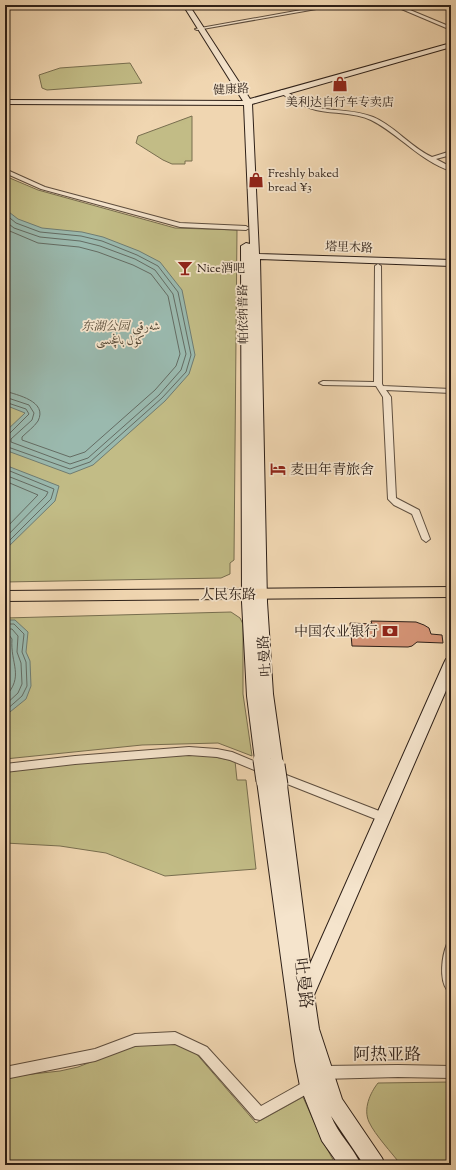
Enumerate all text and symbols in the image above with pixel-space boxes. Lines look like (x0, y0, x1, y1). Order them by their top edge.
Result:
shop icon: 美利达自行车专卖店 (331, 75, 349, 93)
street label: 健康路 (213, 80, 250, 100)
place label: 美利达自行车专卖店 (286, 94, 394, 112)
place label: Freshly baked bread ¥3 (268, 165, 339, 197)
shop icon: Freshly baked bread ¥3 (247, 171, 265, 189)
street label: 塔里木路 (325, 238, 373, 258)
bar icon: Nice酒吧 (176, 259, 194, 277)
place label: Nice酒吧 (197, 260, 245, 278)
street label: 帕依纳普路 (234, 284, 254, 344)
park label: 东湖公园 شەرقىي كۆل باغچىسى (82, 318, 161, 350)
hotel icon: 麦田年青旅舍 (269, 460, 287, 478)
place label: 麦田年青旅舍 (290, 461, 374, 481)
street label: 人民东路 (200, 586, 256, 606)
bank icon: 中国农业银行 (381, 622, 399, 640)
place label: 中国农业银行 (294, 623, 378, 643)
street label: 吐曼路 (255, 634, 277, 678)
street label: 吐曼路 (287, 956, 317, 1010)
street label: 阿热亚路 (353, 1044, 421, 1068)

